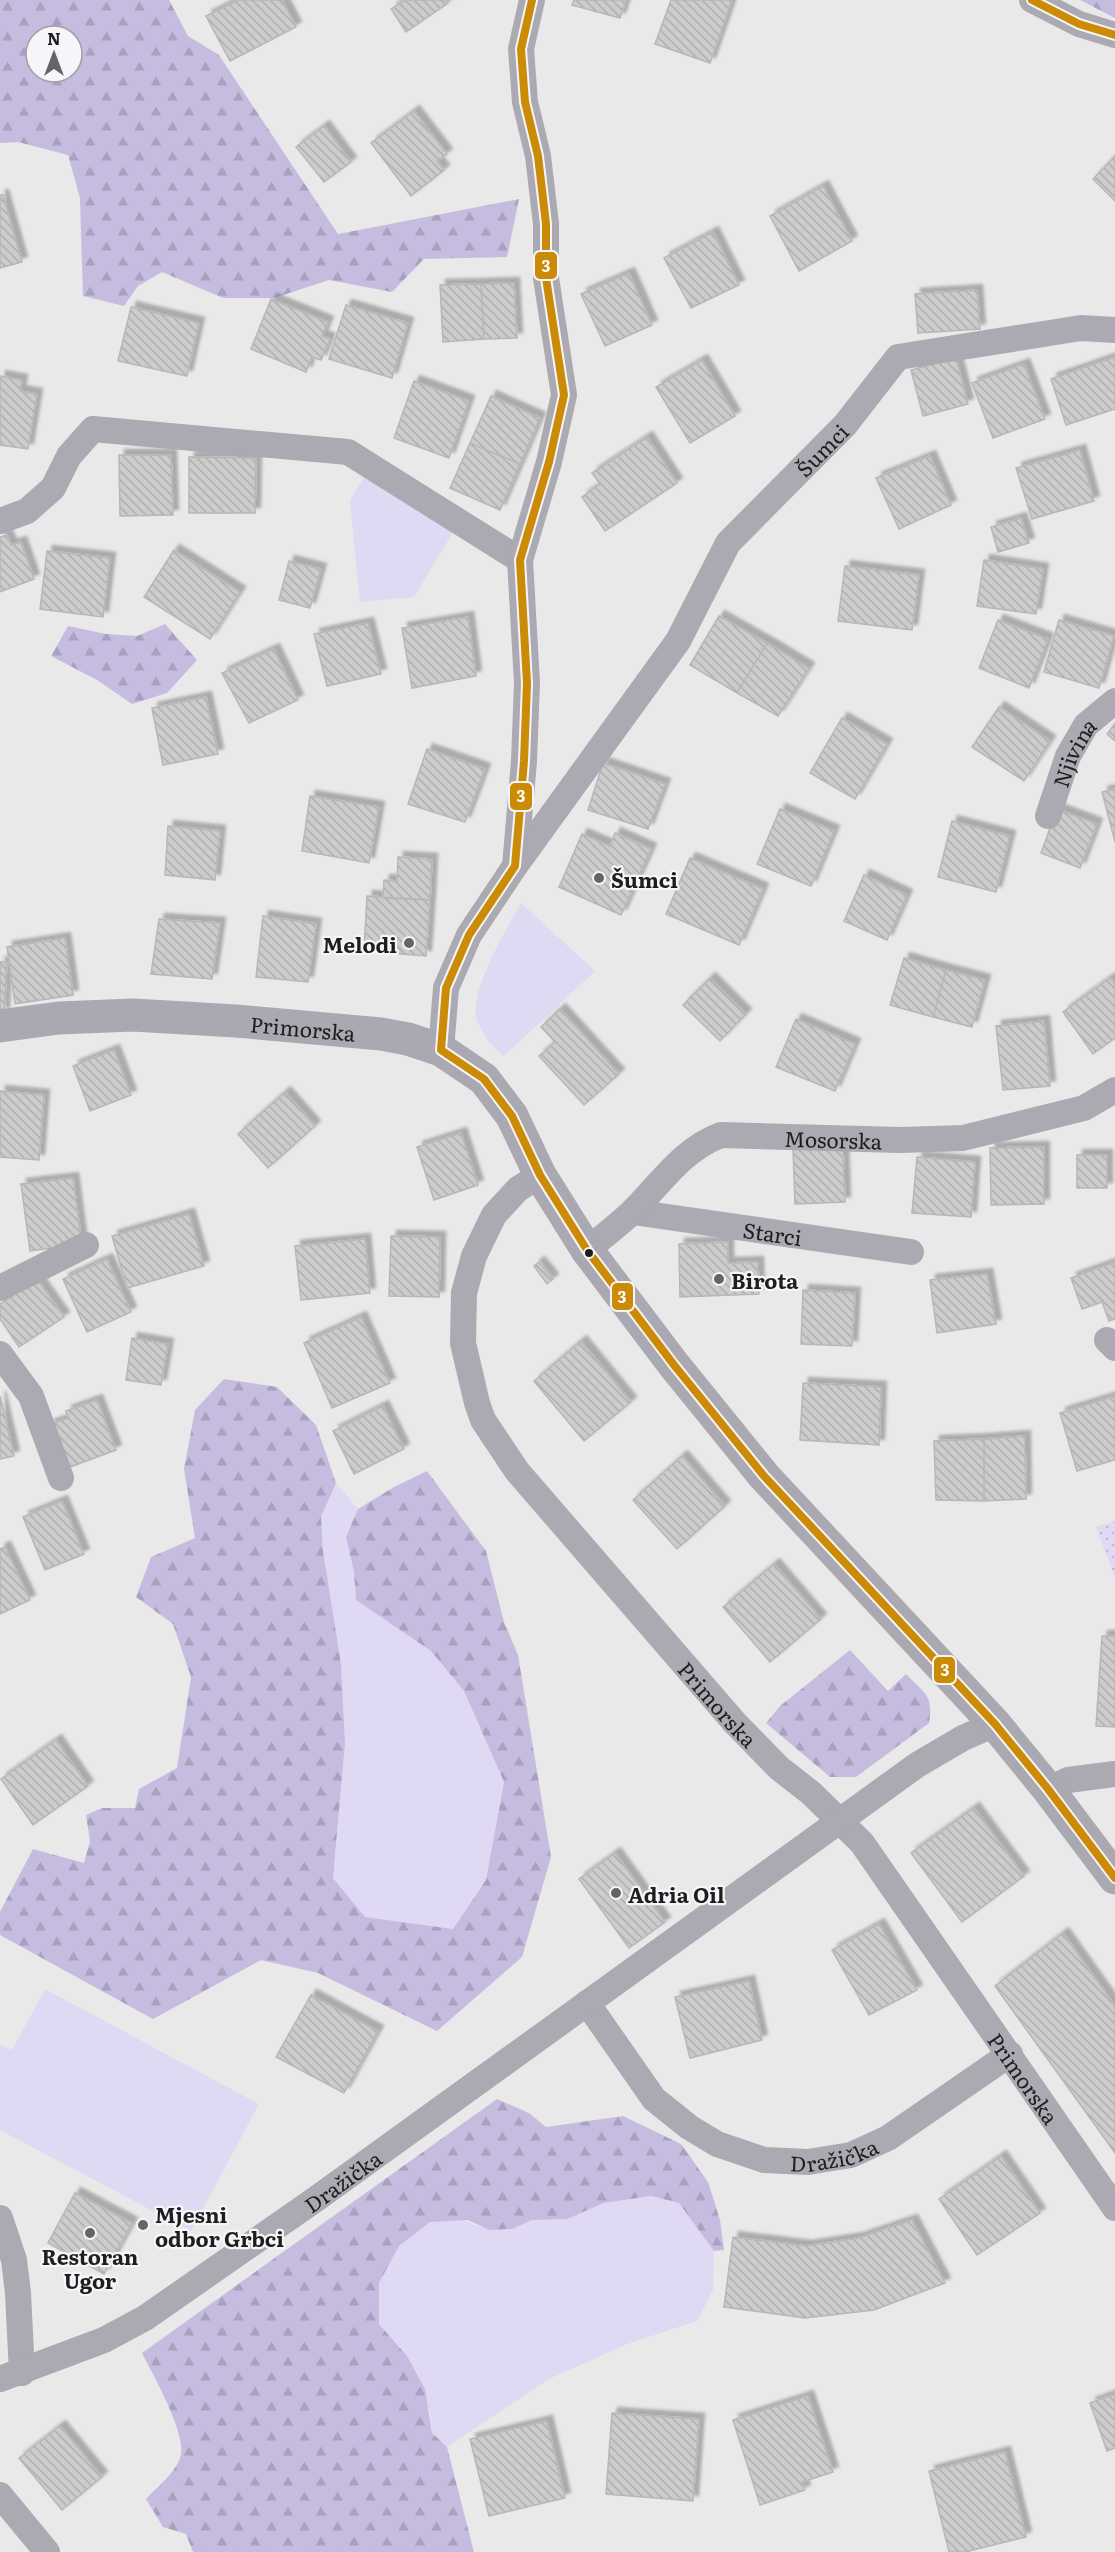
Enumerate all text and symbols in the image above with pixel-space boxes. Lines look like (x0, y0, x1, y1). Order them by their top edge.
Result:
north arrow (24, 24, 84, 84)
text: N (47, 26, 61, 50)
line badge: 3 (534, 251, 558, 280)
text: 3 (542, 253, 551, 277)
street label: Šumci (788, 416, 854, 483)
street label: Njivina (1043, 708, 1102, 791)
line badge: 3 (509, 782, 533, 811)
text: 3 (517, 783, 526, 807)
place label: Šumci (611, 863, 678, 894)
marker: Šumci (592, 871, 606, 885)
place label: Melodi (323, 928, 397, 959)
marker: Melodi (402, 936, 416, 950)
street label: Primorska (249, 1007, 358, 1047)
street label: Mosorska (784, 1121, 883, 1155)
street label: Starci (741, 1213, 804, 1252)
unlabelled marker (583, 1247, 595, 1259)
place label: Birota (731, 1264, 799, 1295)
marker: Birota (712, 1272, 726, 1286)
line badge: 3 (611, 1282, 634, 1311)
text: 3 (618, 1284, 627, 1308)
street label: Primorska (672, 1654, 766, 1754)
line badge: 3 (933, 1656, 956, 1684)
text: 3 (941, 1657, 950, 1681)
place label: Adria Oil (628, 1878, 725, 1909)
marker: Adria Oil (609, 1886, 623, 1900)
street label: Primorska (982, 2025, 1068, 2130)
street label: Dražička (789, 2129, 883, 2178)
street label: Dražička (297, 2141, 388, 2219)
place label: Mjesni odbor Grbci (155, 2198, 284, 2253)
marker: Mjesni odbor Grbci (136, 2218, 150, 2232)
marker: Restoran Ugor (83, 2226, 97, 2240)
place label: Restoran Ugor (42, 2240, 139, 2295)

